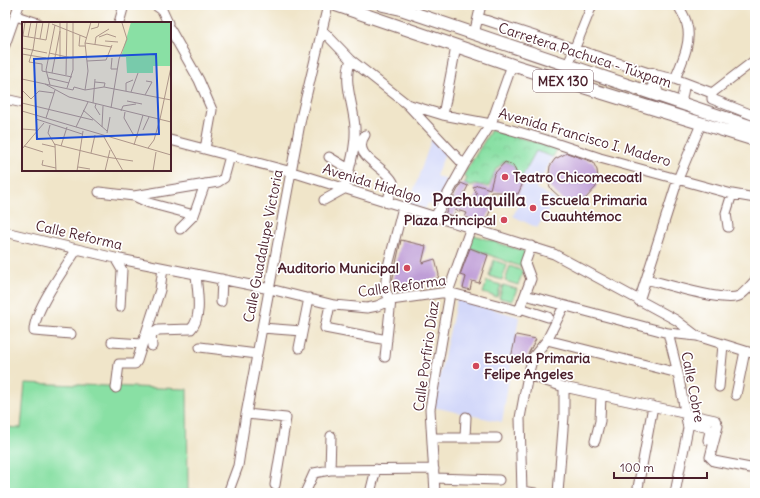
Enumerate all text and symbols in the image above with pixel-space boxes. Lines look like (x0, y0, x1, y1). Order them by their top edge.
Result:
street label: Carretera Pachuca - Túxpam (496, 18, 674, 92)
inset map (22, 22, 171, 171)
road number: MEX 130 (533, 70, 593, 92)
street label: Avenida Francisco I. Madero (497, 104, 673, 170)
street label: Avenida Hidalgo (320, 159, 424, 207)
street label: Calle Guadalupe Victoria (239, 168, 287, 324)
place label: Teatro Chicomecoatl (513, 168, 642, 186)
marker: Teatro Chicomecoatl (500, 172, 510, 182)
district label: Pachuquilla (432, 188, 526, 211)
place label: Escuela Primaria Cuauhtémoc (541, 191, 647, 225)
marker: Escuela Primaria Cuauhtémoc (528, 203, 538, 213)
place label: Plaza Principal (404, 211, 496, 229)
marker: Plaza Principal (499, 215, 509, 225)
street label: Calle Reforma (34, 216, 124, 254)
place label: Auditorio Municipal (278, 259, 399, 277)
marker: Auditorio Municipal (402, 263, 412, 273)
street label: Calle Reforma (357, 271, 447, 301)
street label: Calle Porfirio Díaz (409, 299, 443, 412)
place label: Escuela Primaria Felipe Angeles (484, 349, 590, 383)
street label: Calle Cobre (677, 350, 709, 424)
marker: Escuela Primaria Felipe Angeles (471, 361, 481, 371)
scale bar (614, 454, 707, 480)
text: 100 m (620, 460, 654, 475)

